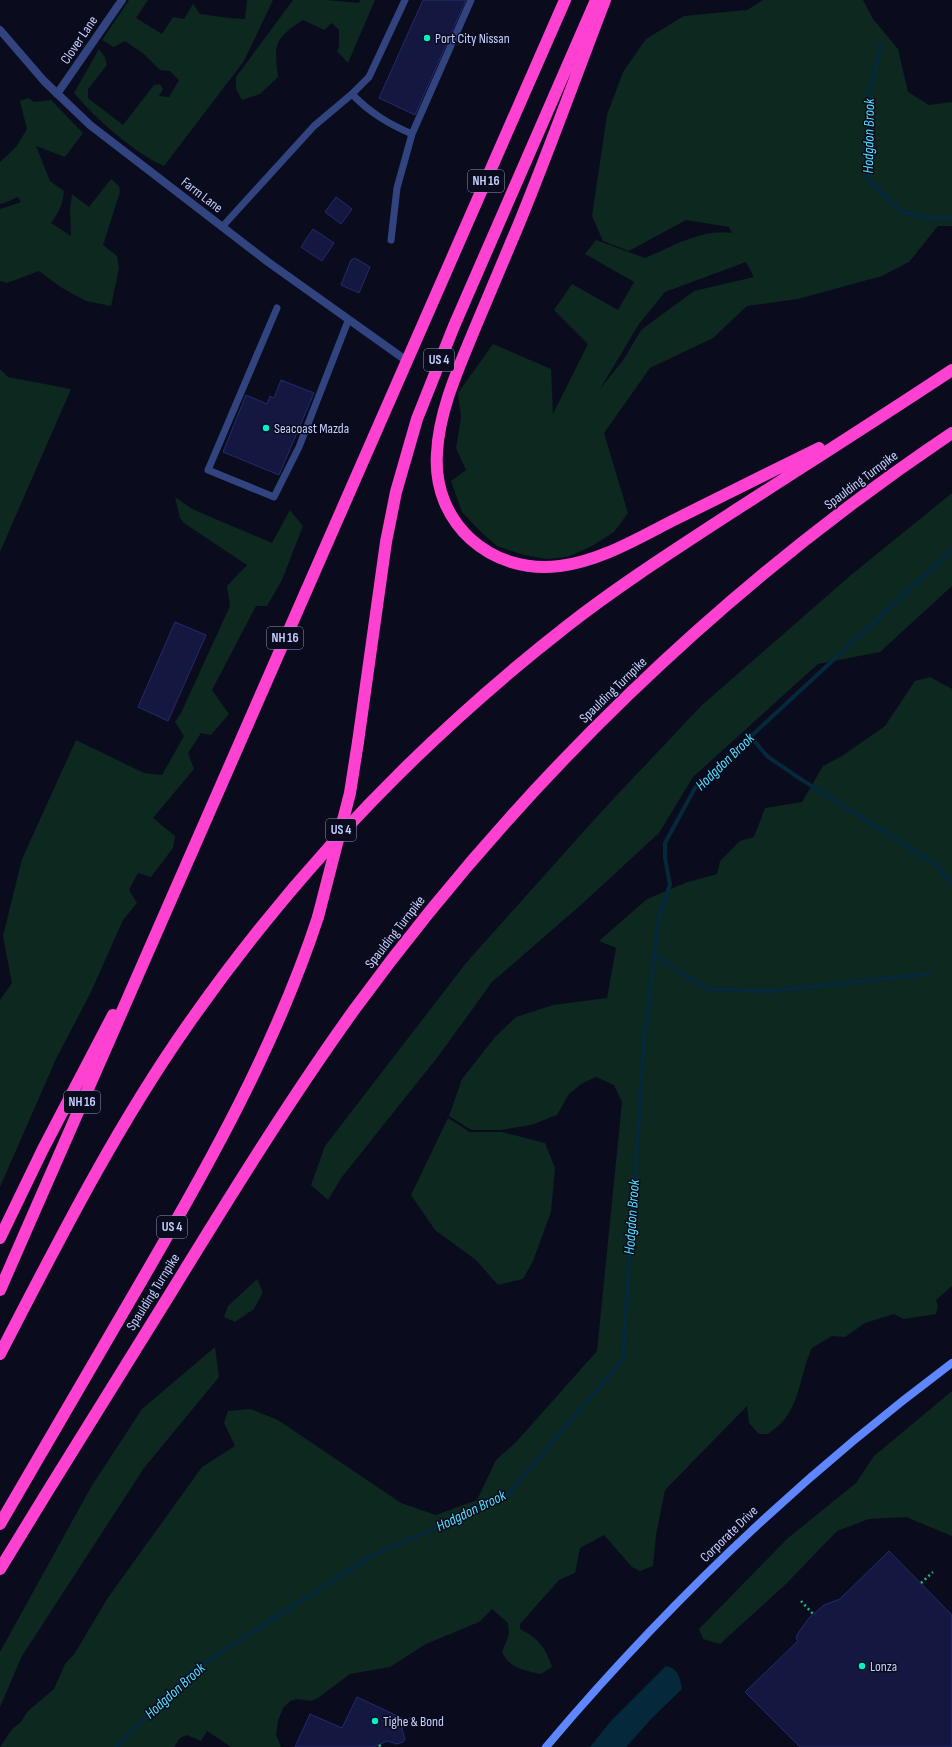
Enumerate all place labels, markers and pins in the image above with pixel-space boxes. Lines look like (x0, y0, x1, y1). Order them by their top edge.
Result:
place label: Port City Nissan (435, 30, 510, 47)
marker: Port City Nissan (422, 33, 432, 43)
place label: Seacoast Mazda (274, 420, 349, 437)
marker: Seacoast Mazda (261, 423, 271, 433)
place label: Lonza (870, 1658, 897, 1675)
marker: Lonza (857, 1661, 867, 1671)
place label: Tighe & Bond (383, 1713, 444, 1730)
marker: Tighe & Bond (370, 1716, 380, 1726)

